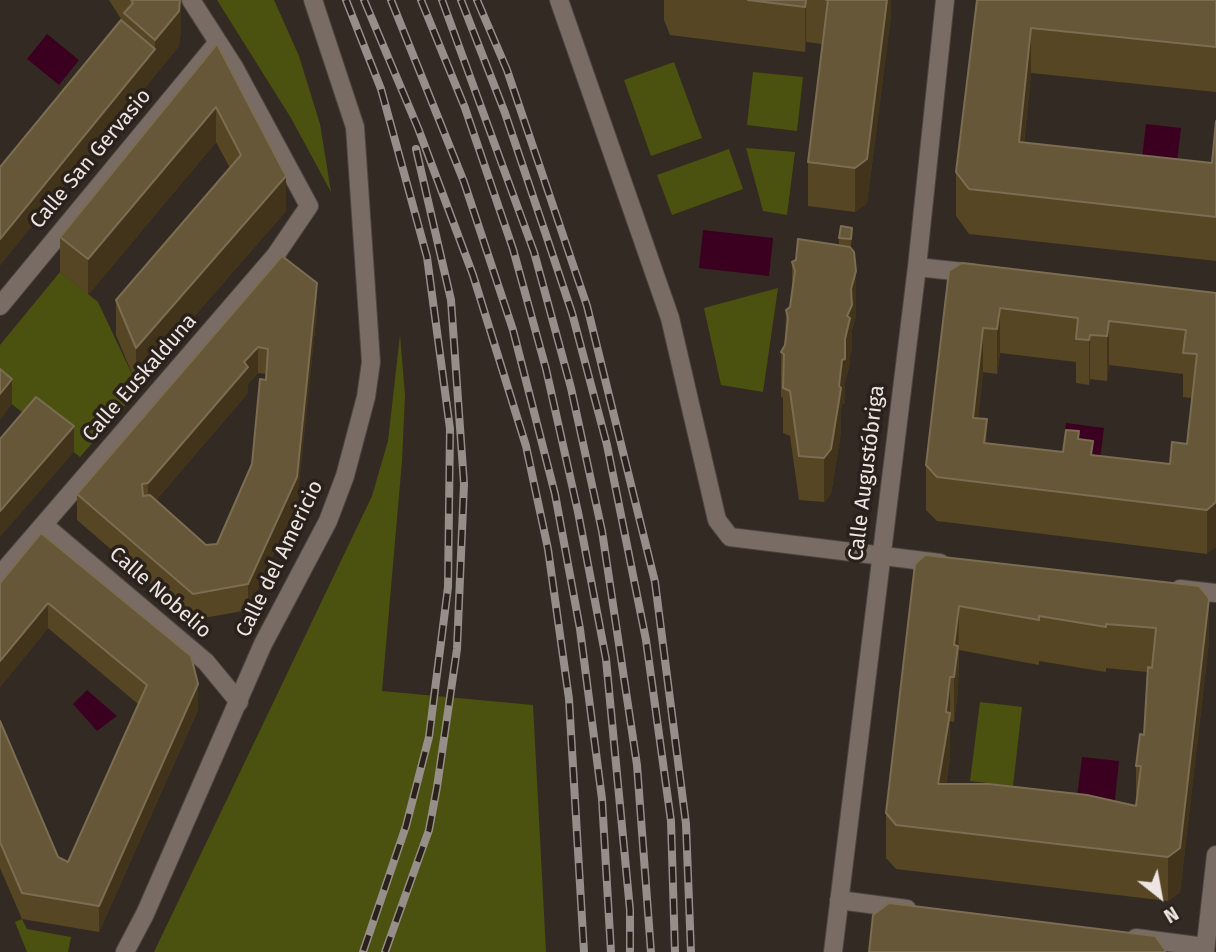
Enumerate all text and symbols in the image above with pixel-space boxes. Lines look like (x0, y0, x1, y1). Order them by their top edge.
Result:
street label: Calle San Gervasio (25, 84, 157, 234)
street label: Calle Euskalduna (78, 309, 202, 447)
street label: Calle Augustóbriga (844, 384, 890, 562)
street label: Calle del Americio (231, 476, 329, 642)
street label: Calle Nobelio (104, 542, 216, 644)
north arrow (1125, 861, 1195, 931)
text: N (1160, 901, 1182, 928)

